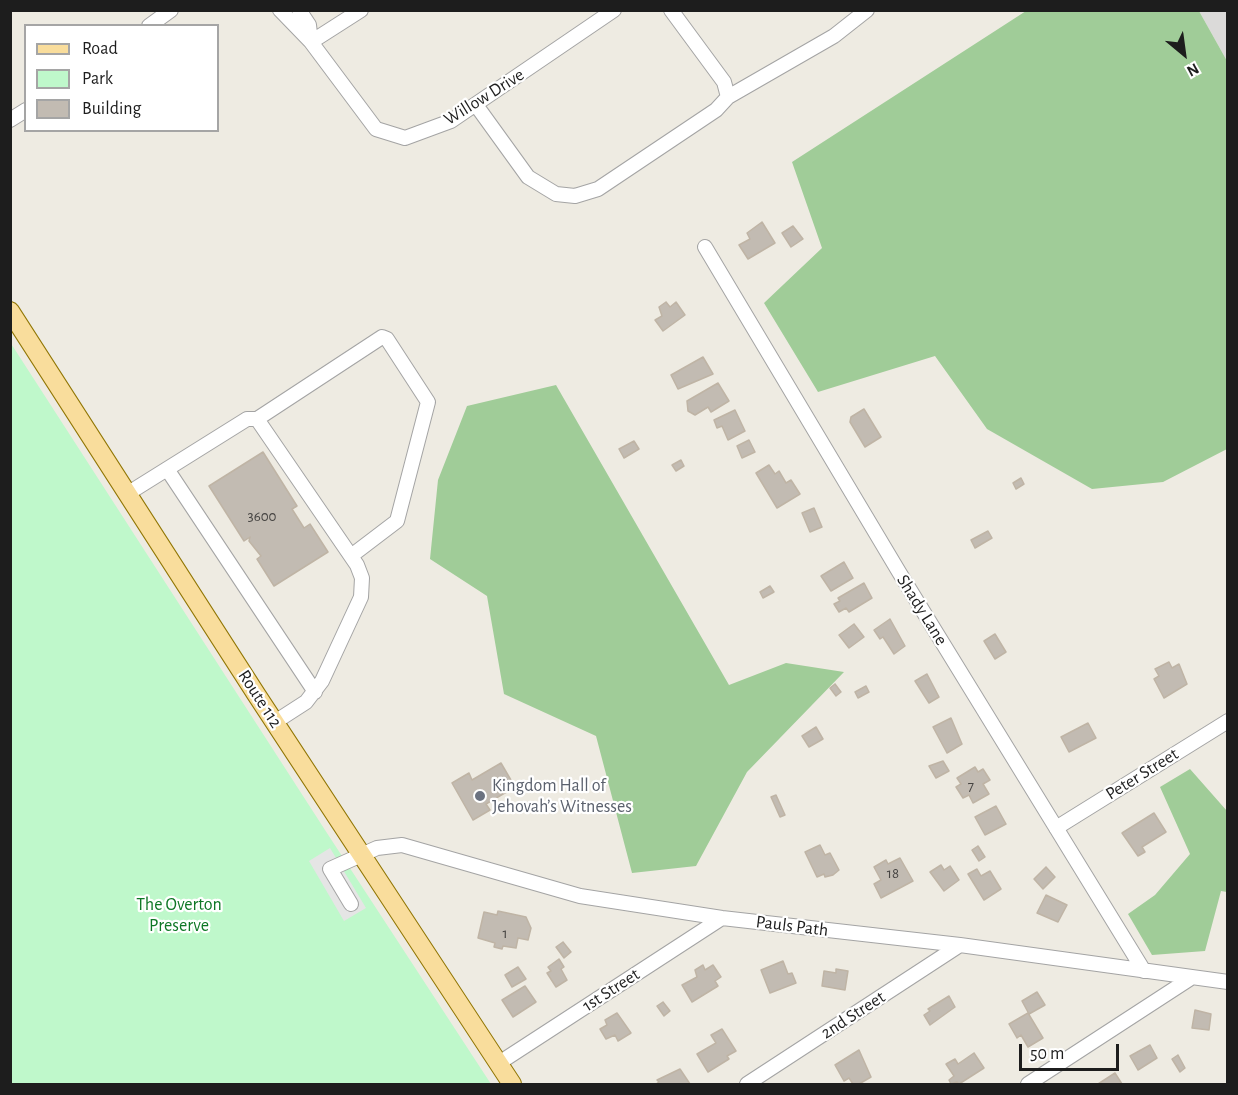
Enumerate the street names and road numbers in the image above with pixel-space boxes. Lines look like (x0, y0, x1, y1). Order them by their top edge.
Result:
street label: Willow Drive (440, 64, 528, 130)
street label: Shady Lane (892, 571, 952, 649)
street label: Route 112 (233, 666, 287, 732)
street label: Peter Street (1102, 743, 1182, 805)
street label: Pauls Path (755, 911, 829, 941)
street label: 1st Street (578, 964, 644, 1016)
street label: 2nd Street (817, 986, 889, 1044)

